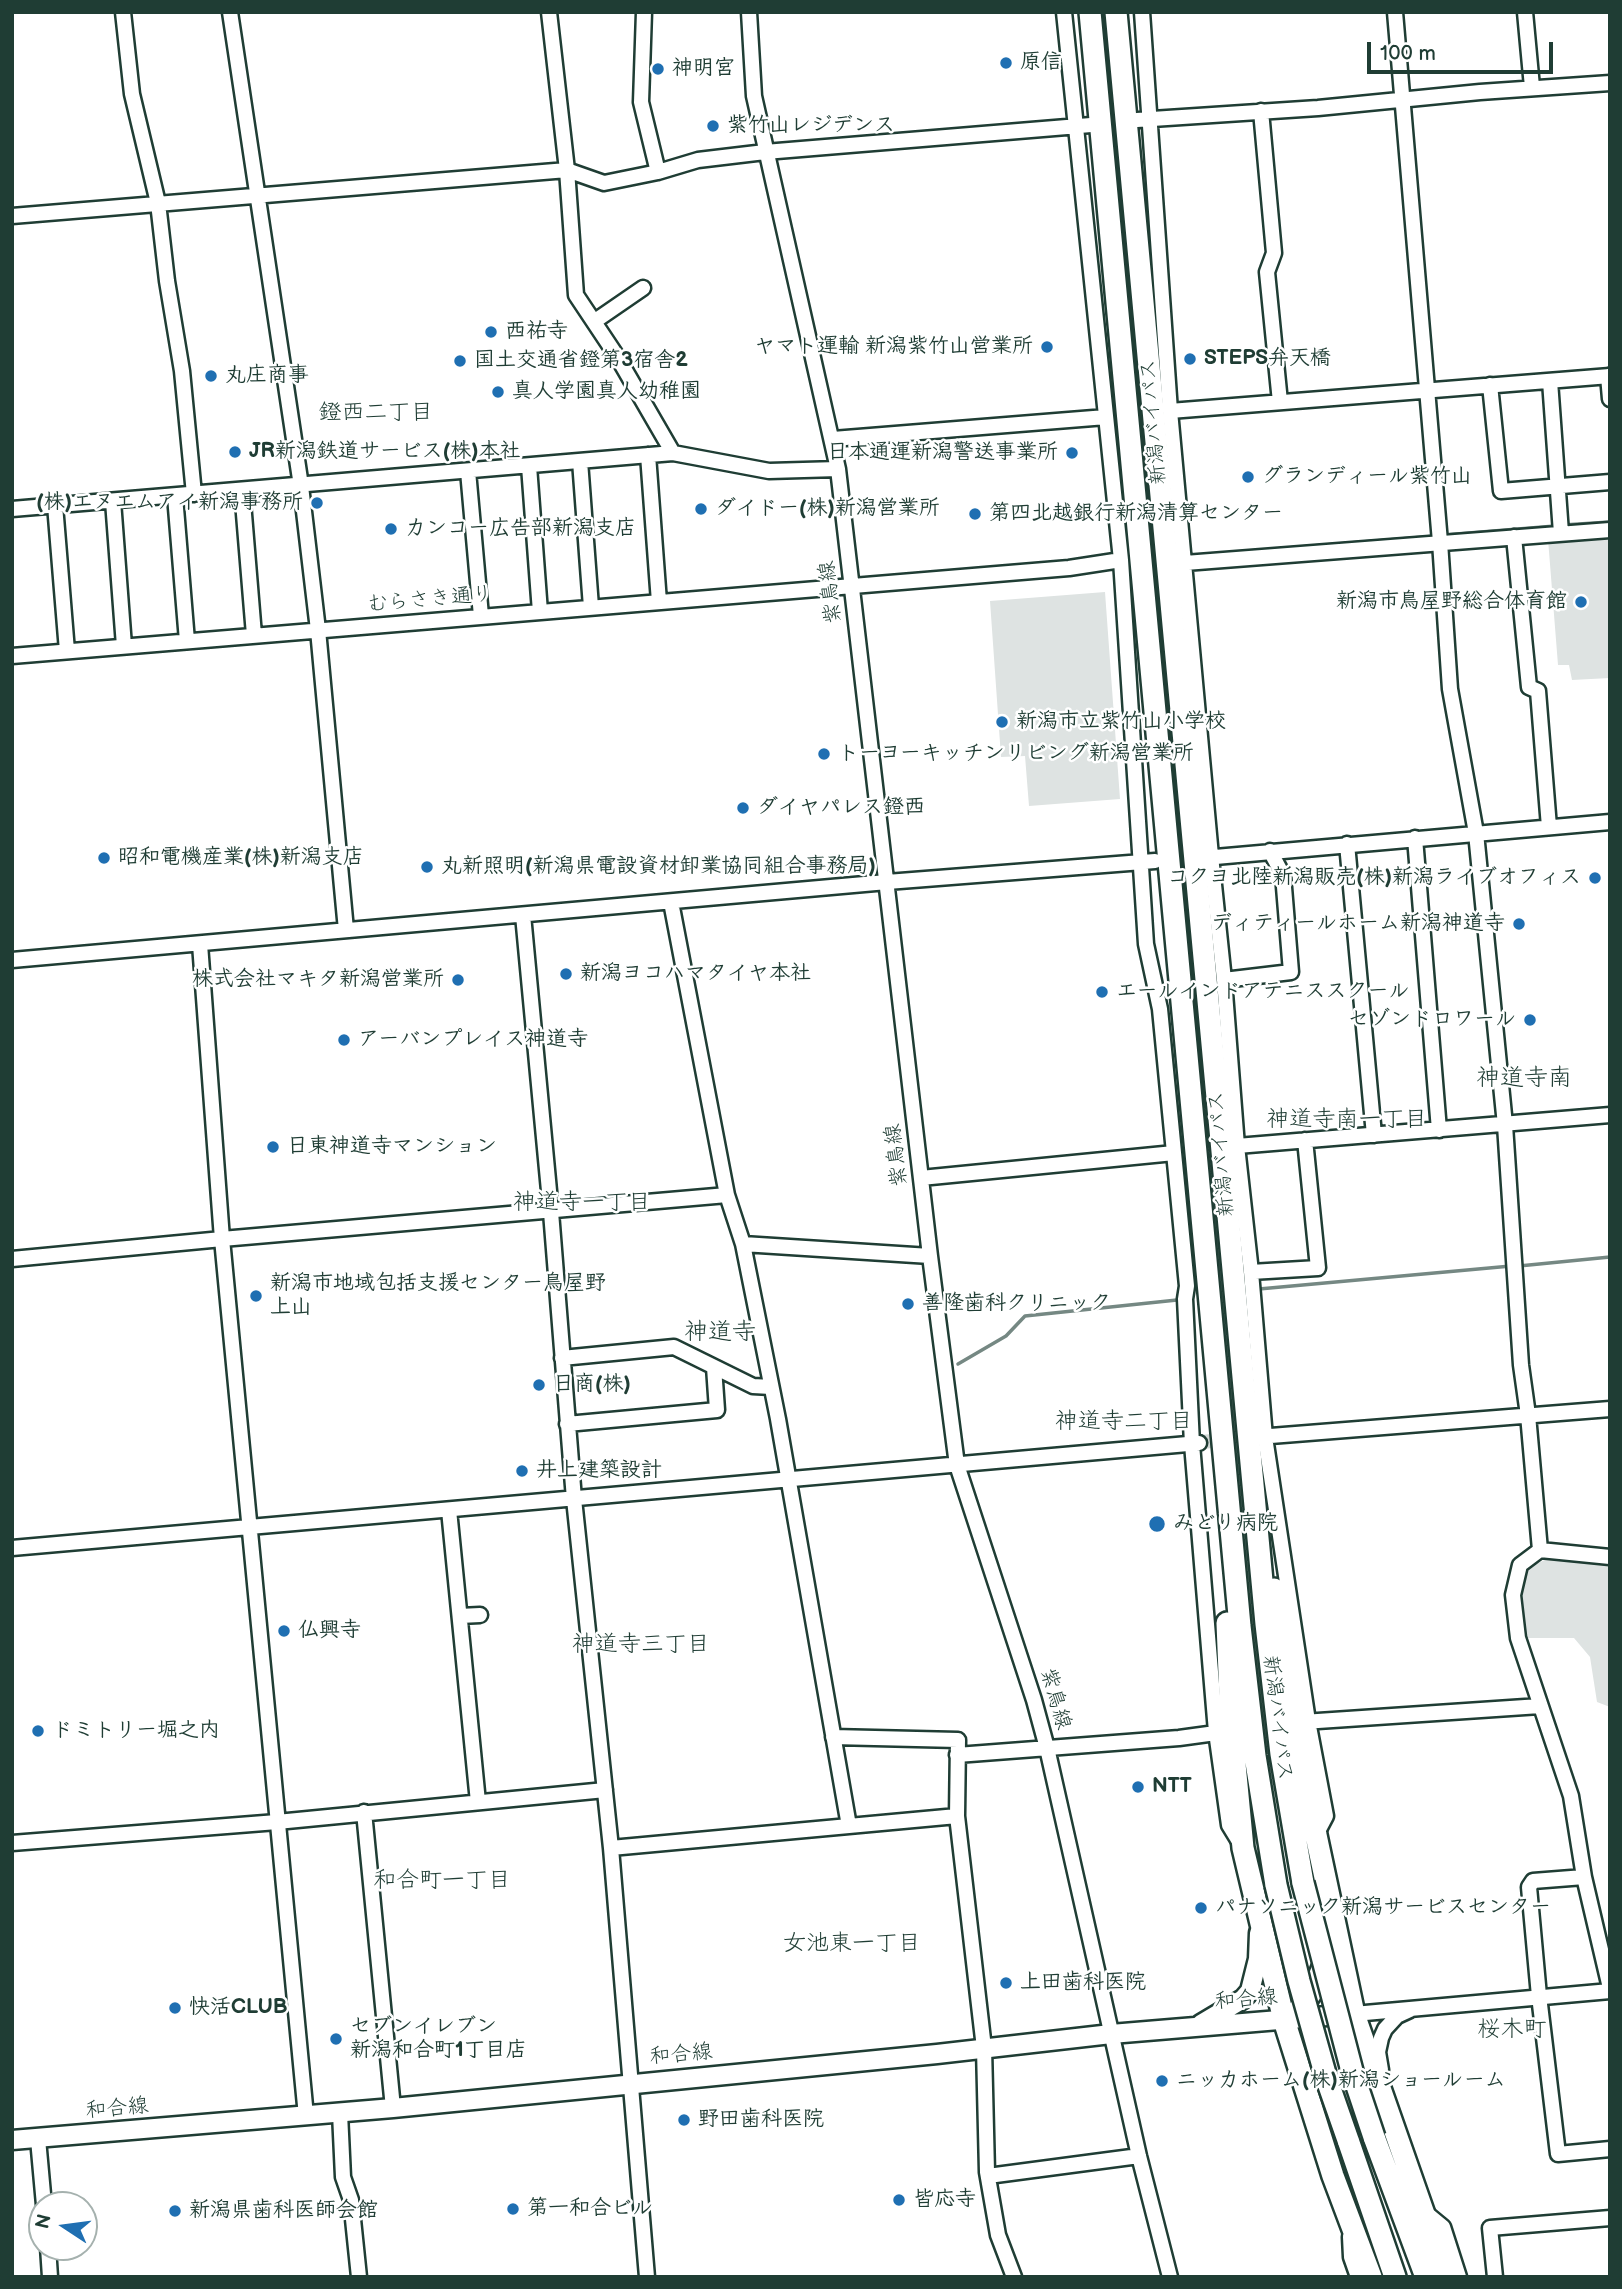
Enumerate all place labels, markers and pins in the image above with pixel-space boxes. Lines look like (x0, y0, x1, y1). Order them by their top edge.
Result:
place label: 原信 (1020, 50, 1062, 76)
marker: 原信 (998, 55, 1014, 71)
place label: 神明宮 (672, 56, 735, 82)
marker: 神明宮 (650, 61, 666, 77)
place label: 紫竹山レジデンス (727, 113, 895, 139)
marker: 紫竹山レジデンス (705, 118, 721, 134)
place label: 西祐寺 (505, 319, 568, 345)
marker: 西祐寺 (483, 324, 499, 340)
place label: ヤマト運輸 新潟紫竹山営業所 (754, 334, 1033, 360)
marker: ヤマト運輸 新潟紫竹山営業所 (1039, 339, 1055, 355)
place label: STEPS弁天橋 (1204, 346, 1331, 372)
place label: 国土交通省鐙第3宿舎2 (474, 348, 688, 374)
marker: STEPS弁天橋 (1182, 351, 1198, 367)
marker: 国土交通省鐙第3宿舎2 (452, 353, 468, 369)
place label: 丸庄商事 (225, 363, 309, 389)
marker: 丸庄商事 (203, 368, 219, 384)
place label: 真人学園真人幼稚園 (512, 379, 701, 405)
marker: 真人学園真人幼稚園 (490, 384, 506, 400)
place label: JR新潟鉄道サービス(株)本社 (249, 439, 521, 465)
place label: 日本通運新潟警送事業所 (827, 440, 1058, 466)
marker: JR新潟鉄道サービス(株)本社 (227, 444, 243, 460)
marker: 日本通運新潟警送事業所 (1064, 445, 1080, 461)
place label: グランディール紫竹山 (1262, 464, 1472, 490)
marker: グランディール紫竹山 (1240, 469, 1256, 485)
place label: (株)エヌエムアイ新潟事務所 (36, 490, 303, 516)
marker: (株)エヌエムアイ新潟事務所 (309, 495, 325, 511)
place label: ダイドー(株)新潟営業所 (715, 496, 940, 522)
marker: ダイドー(株)新潟営業所 (693, 501, 709, 517)
place label: 第四北越銀行新潟清算センター (989, 501, 1283, 527)
marker: 第四北越銀行新潟清算センター (967, 506, 983, 522)
place label: カンコー広告部新潟支店 (405, 516, 636, 542)
marker: カンコー広告部新潟支店 (383, 521, 399, 537)
place label: 新潟市鳥屋野総合体育館 (1336, 589, 1567, 615)
marker: 新潟市鳥屋野総合体育館 (1573, 594, 1589, 610)
place label: 新潟市立紫竹山小学校 (1016, 709, 1226, 735)
marker: 新潟市立紫竹山小学校 (994, 714, 1010, 730)
place label: トーヨーキッチンリビング新潟営業所 (838, 741, 1194, 767)
marker: トーヨーキッチンリビング新潟営業所 (816, 746, 832, 762)
place label: ダイヤパレス鐙西 (757, 795, 925, 821)
marker: ダイヤパレス鐙西 (735, 800, 751, 816)
place label: 昭和電機産業(株)新潟支店 (118, 845, 364, 871)
marker: 昭和電機産業(株)新潟支店 (96, 850, 112, 866)
place label: 丸新照明(新潟県電設資材卸業協同組合事務局) (441, 854, 876, 880)
marker: 丸新照明(新潟県電設資材卸業協同組合事務局) (419, 859, 435, 875)
place label: コクヨ北陸新潟販売(株)新潟ライブオフィス (1167, 865, 1581, 891)
marker: コクヨ北陸新潟販売(株)新潟ライブオフィス (1587, 870, 1603, 886)
place label: ディティールホーム新潟神道寺 (1211, 911, 1505, 937)
marker: ディティールホーム新潟神道寺 (1511, 916, 1527, 932)
place label: 新潟ヨコハマタイヤ本社 (580, 961, 811, 987)
marker: 新潟ヨコハマタイヤ本社 (558, 966, 574, 982)
place label: 株式会社マキタ新潟営業所 (192, 967, 444, 993)
marker: 株式会社マキタ新潟営業所 (450, 972, 466, 988)
place label: エールインドアテニススクール (1116, 979, 1410, 1005)
marker: エールインドアテニススクール (1094, 984, 1110, 1000)
place label: セゾンドロワール (1348, 1007, 1516, 1033)
marker: セゾンドロワール (1522, 1012, 1538, 1028)
place label: アーバンプレイス神道寺 (358, 1027, 588, 1053)
marker: アーバンプレイス神道寺 (336, 1032, 352, 1048)
place label: 日東神道寺マンション (287, 1134, 497, 1160)
marker: 日東神道寺マンション (265, 1139, 281, 1155)
place label: 新潟市地域包括支援センター鳥屋野 上山 (270, 1271, 606, 1321)
marker: 新潟市地域包括支援センター鳥屋野 上山 (248, 1288, 264, 1304)
place label: 善隆歯科クリニック (922, 1291, 1111, 1317)
marker: 善隆歯科クリニック (900, 1296, 916, 1312)
place label: 日商(株) (553, 1372, 631, 1398)
marker: 日商(株) (531, 1377, 547, 1393)
place label: 井上建築設計 (536, 1458, 662, 1484)
marker: 井上建築設計 (514, 1463, 530, 1479)
place label: みどり病院 (1173, 1511, 1278, 1537)
marker: みどり病院 (1147, 1514, 1167, 1534)
place label: 仏興寺 (298, 1618, 361, 1644)
marker: 仏興寺 (276, 1623, 292, 1639)
place label: ドミトリー堀之内 (52, 1718, 220, 1744)
marker: ドミトリー堀之内 (30, 1723, 46, 1739)
place label: NTT (1152, 1774, 1192, 1800)
marker: NTT (1130, 1779, 1146, 1795)
place label: パナソニック新潟サービスセンター (1215, 1895, 1551, 1921)
marker: パナソニック新潟サービスセンター (1193, 1900, 1209, 1916)
place label: 上田歯科医院 (1020, 1970, 1146, 1996)
marker: 上田歯科医院 (998, 1975, 1014, 1991)
place label: 快活CLUB (189, 1995, 288, 2021)
marker: 快活CLUB (167, 2000, 183, 2016)
place label: セブンイレブン 新潟和合町1丁目店 (350, 2014, 527, 2064)
marker: セブンイレブン 新潟和合町1丁目店 (328, 2031, 344, 2047)
place label: ニッカホーム(株)新潟ショールーム (1176, 2068, 1506, 2094)
marker: ニッカホーム(株)新潟ショールーム (1154, 2073, 1170, 2089)
place label: 野田歯科医院 (698, 2107, 824, 2133)
marker: 野田歯科医院 (676, 2112, 692, 2128)
place label: 皆応寺 (913, 2187, 976, 2213)
marker: 皆応寺 (891, 2192, 907, 2208)
place label: 第一和合ビル (527, 2196, 653, 2222)
place label: 新潟県歯科医師会館 (189, 2198, 378, 2224)
marker: 第一和合ビル (505, 2201, 521, 2217)
marker: 新潟県歯科医師会館 (167, 2203, 183, 2219)

